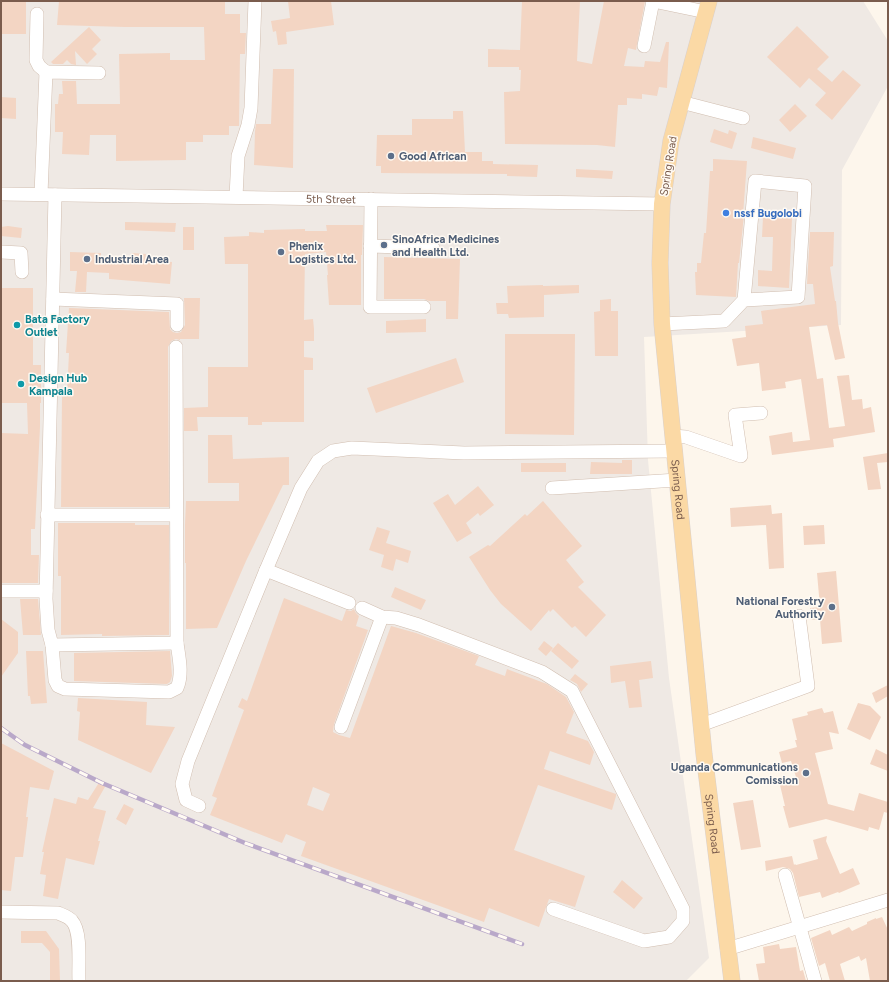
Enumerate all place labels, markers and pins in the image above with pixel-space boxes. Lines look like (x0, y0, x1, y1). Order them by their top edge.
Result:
place label: Good African (399, 150, 466, 163)
marker: Good African (386, 151, 396, 161)
place label: nssf Bugolobi (734, 207, 802, 220)
marker: nssf Bugolobi (721, 208, 731, 218)
place label: SinoAfrica Medicines and Health Ltd. (392, 233, 499, 259)
place label: Phenix Logistics Ltd. (289, 240, 357, 266)
marker: SinoAfrica Medicines and Health Ltd. (379, 240, 389, 250)
marker: Phenix Logistics Ltd. (276, 247, 286, 257)
place label: Industrial Area (95, 253, 169, 266)
marker: Industrial Area (82, 254, 92, 264)
place label: Bata Factory Outlet (25, 313, 90, 339)
marker: Bata Factory Outlet (12, 320, 22, 330)
place label: Design Hub Kampala (29, 372, 88, 398)
marker: Design Hub Kampala (16, 379, 26, 389)
place label: National Forestry Authority (736, 595, 825, 621)
marker: National Forestry Authority (827, 602, 837, 612)
place label: Uganda Communications Comission (671, 761, 798, 787)
marker: Uganda Communications Comission (801, 768, 811, 778)

